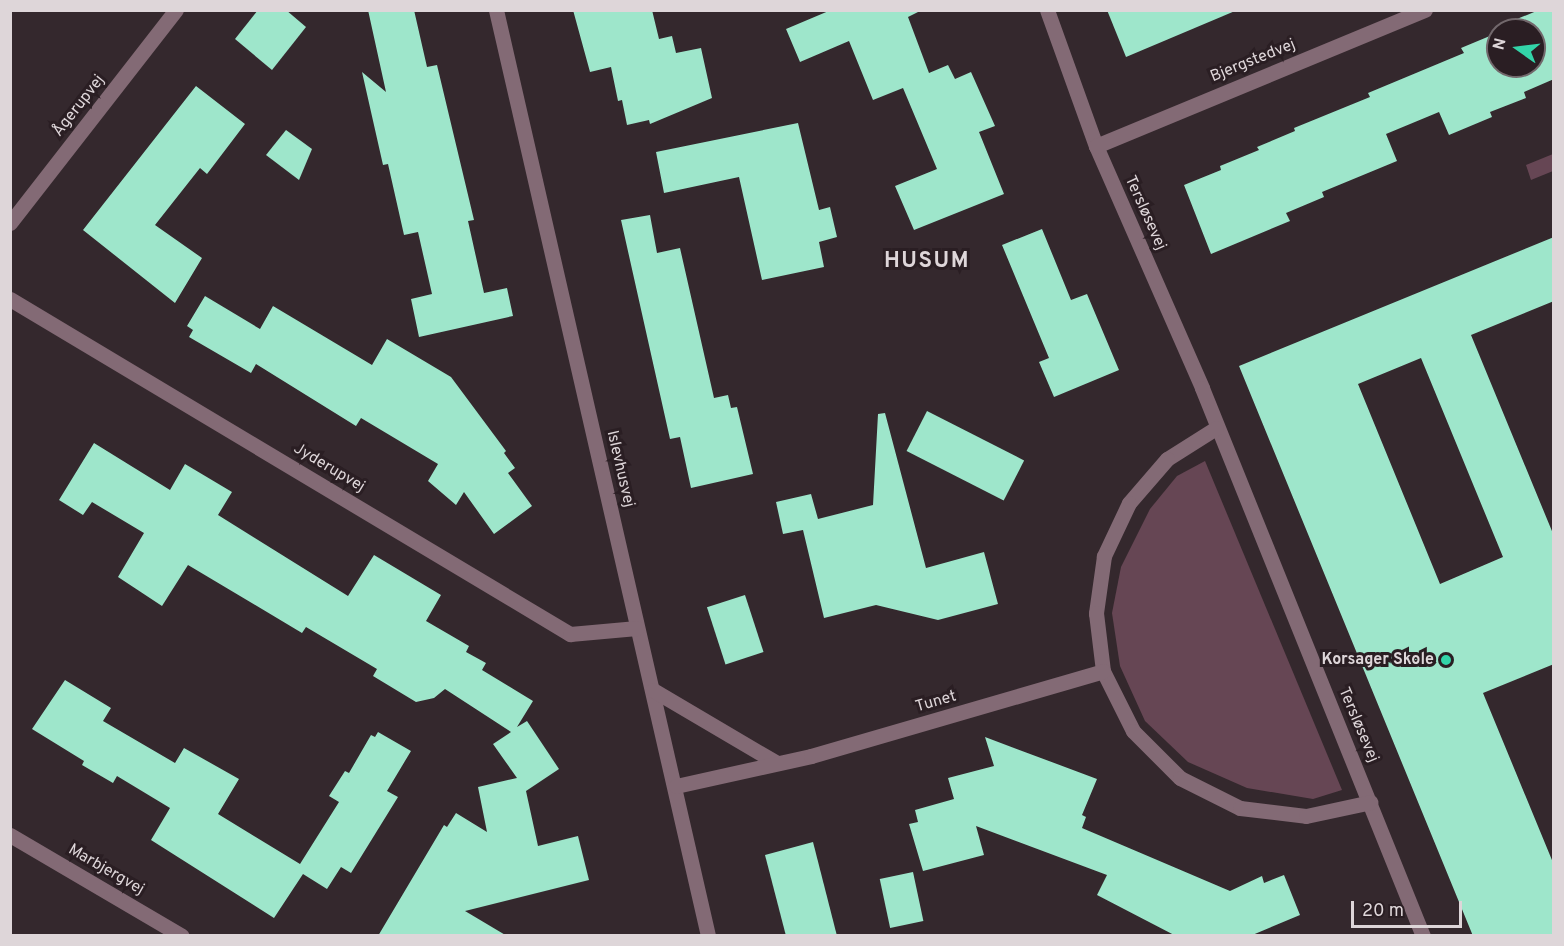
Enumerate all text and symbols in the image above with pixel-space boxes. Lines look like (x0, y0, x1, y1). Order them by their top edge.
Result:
north arrow (1486, 18, 1546, 78)
street label: Bjergstedvej (1208, 35, 1298, 87)
text: N (1489, 36, 1512, 52)
street label: Ågerupvej (49, 71, 109, 141)
street label: Tersløsevej (1120, 173, 1170, 253)
district label: HUSUM (884, 249, 970, 275)
street label: Islevhusvej (602, 429, 638, 509)
street label: Jyderupvej (290, 439, 368, 497)
place label: Korsager Skole (1321, 650, 1434, 670)
marker: Korsager Skole (1439, 653, 1453, 667)
street label: Tersløsevej (1334, 685, 1382, 765)
street label: Tunet (913, 687, 959, 717)
street label: Marbjergvej (65, 840, 147, 900)
scale bar (1354, 889, 1465, 927)
text: 20 m (1362, 900, 1404, 923)

